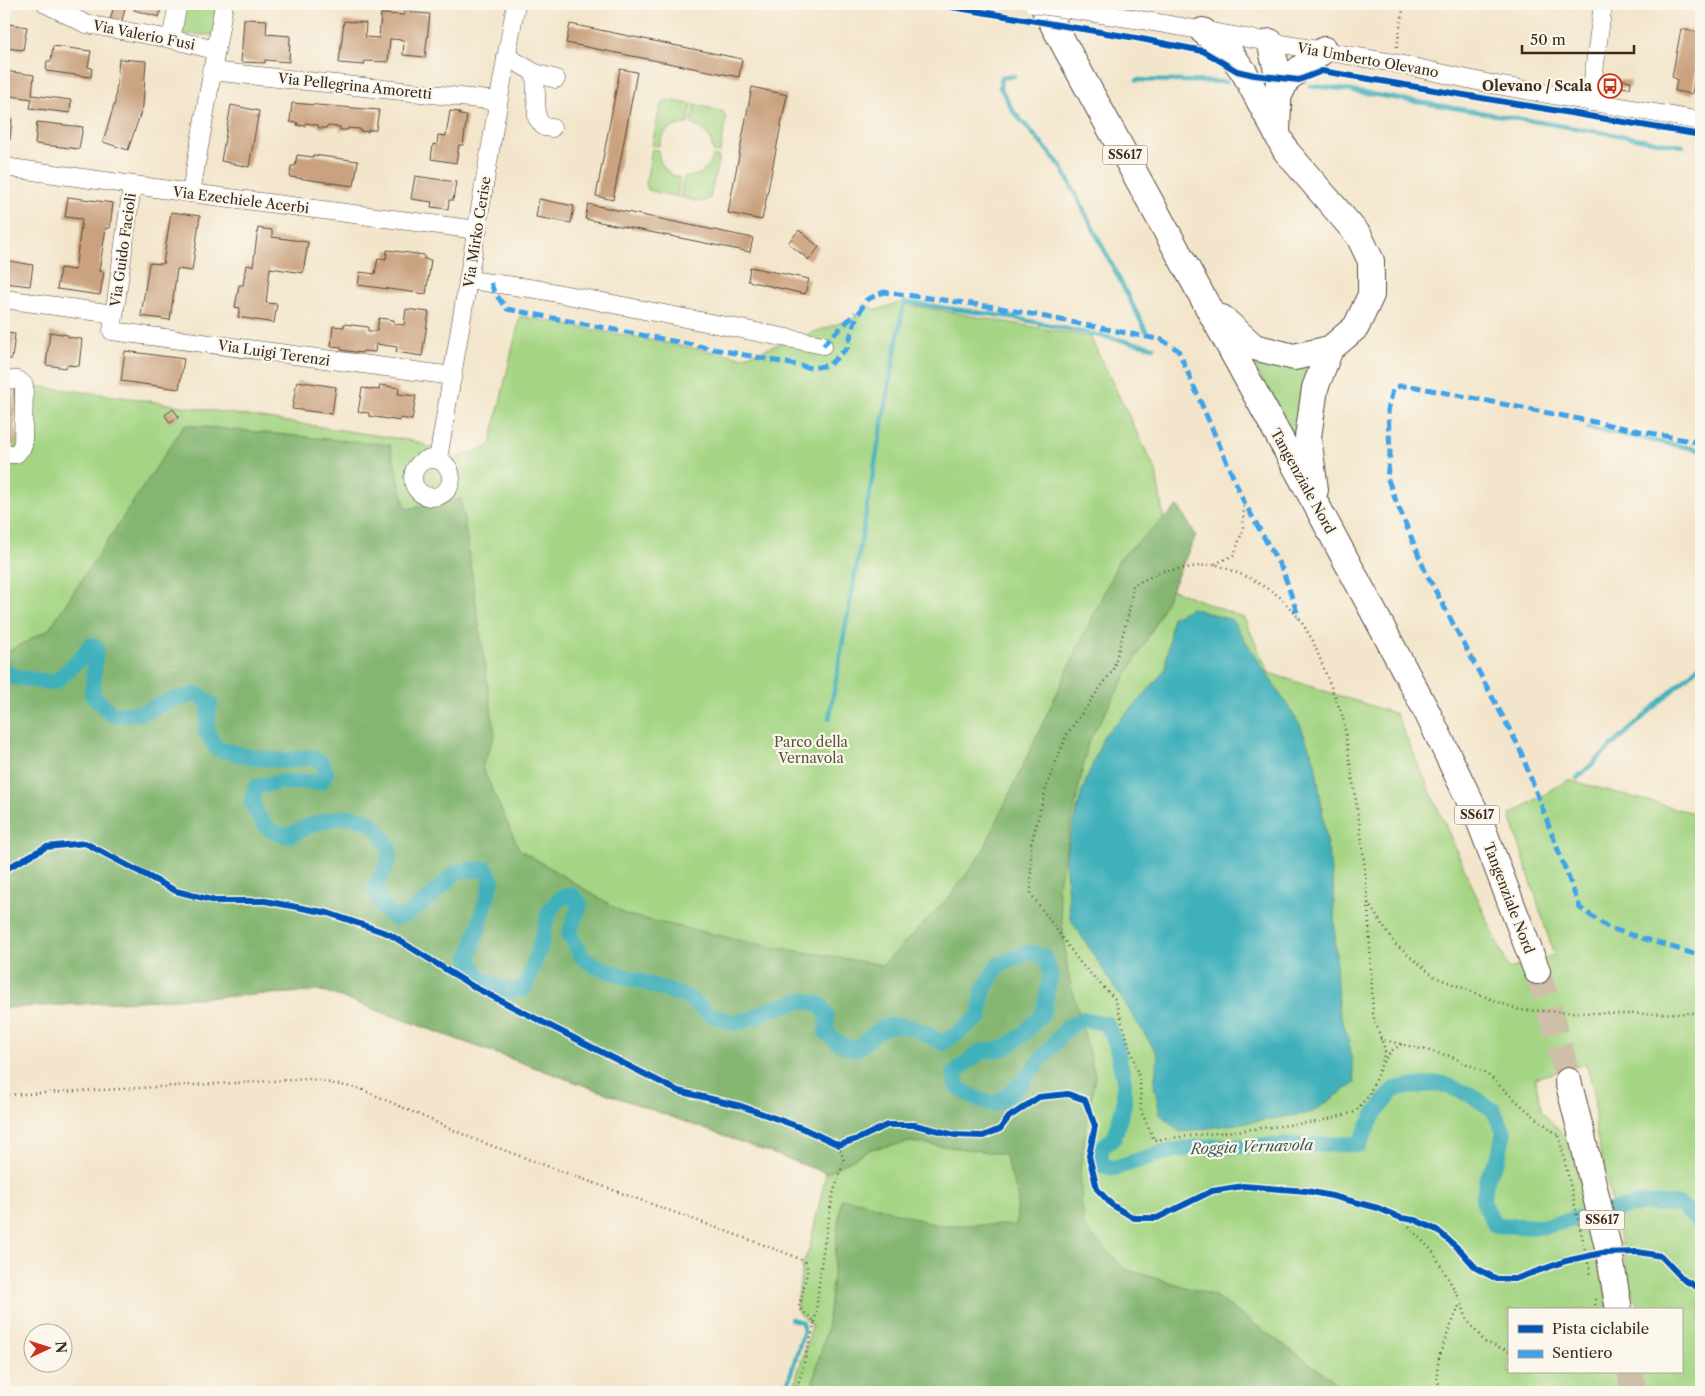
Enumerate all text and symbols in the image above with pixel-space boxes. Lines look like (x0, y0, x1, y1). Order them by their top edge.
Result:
street label: Via Valerio Fusi (91, 16, 197, 54)
scale bar (1522, 22, 1635, 54)
text: 50 m (1530, 30, 1566, 49)
street label: Via Umberto Olevano (1295, 39, 1440, 81)
street label: Via Pellegrina Amoretti (276, 69, 433, 103)
bus stop icon: Olevano / Scala (1597, 73, 1623, 99)
place label: Olevano / Scala (1482, 77, 1593, 95)
road number: SS617 (1102, 146, 1148, 164)
street label: Via Mirko Cerise (459, 175, 495, 290)
street label: Via Ezechiele Acerbi (171, 183, 310, 217)
street label: Via Guido Facioli (106, 192, 140, 309)
street label: Via Luigi Terenzi (216, 336, 331, 370)
street label: Tangenziale Nord (1267, 425, 1340, 537)
park label: Parco della Vernavola (774, 733, 849, 767)
road number: SS617 (1454, 806, 1500, 824)
street label: Tangenziale Nord (1479, 840, 1539, 957)
water label: Roggia Vernavola (1189, 1135, 1314, 1158)
road number: SS617 (1580, 1210, 1624, 1230)
legend (1508, 1308, 1682, 1374)
text: Pista ciclabile (1552, 1319, 1649, 1338)
north arrow (22, 1324, 72, 1374)
text: N (52, 1340, 70, 1354)
text: Sentiero (1552, 1343, 1612, 1362)

